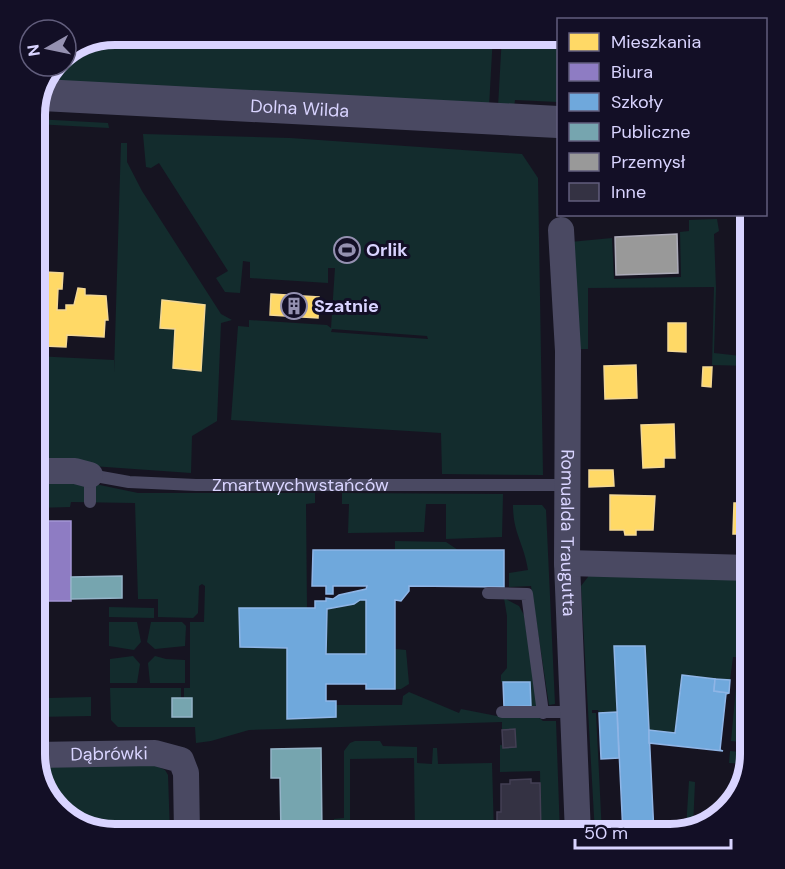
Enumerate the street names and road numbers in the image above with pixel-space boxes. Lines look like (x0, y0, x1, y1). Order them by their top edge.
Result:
street label: Dolna Wilda (250, 94, 350, 123)
street label: Romualda Traugutta (555, 449, 581, 617)
street label: Zmartwychwstańców (212, 473, 389, 497)
street label: Dąbrówki (70, 741, 148, 766)

